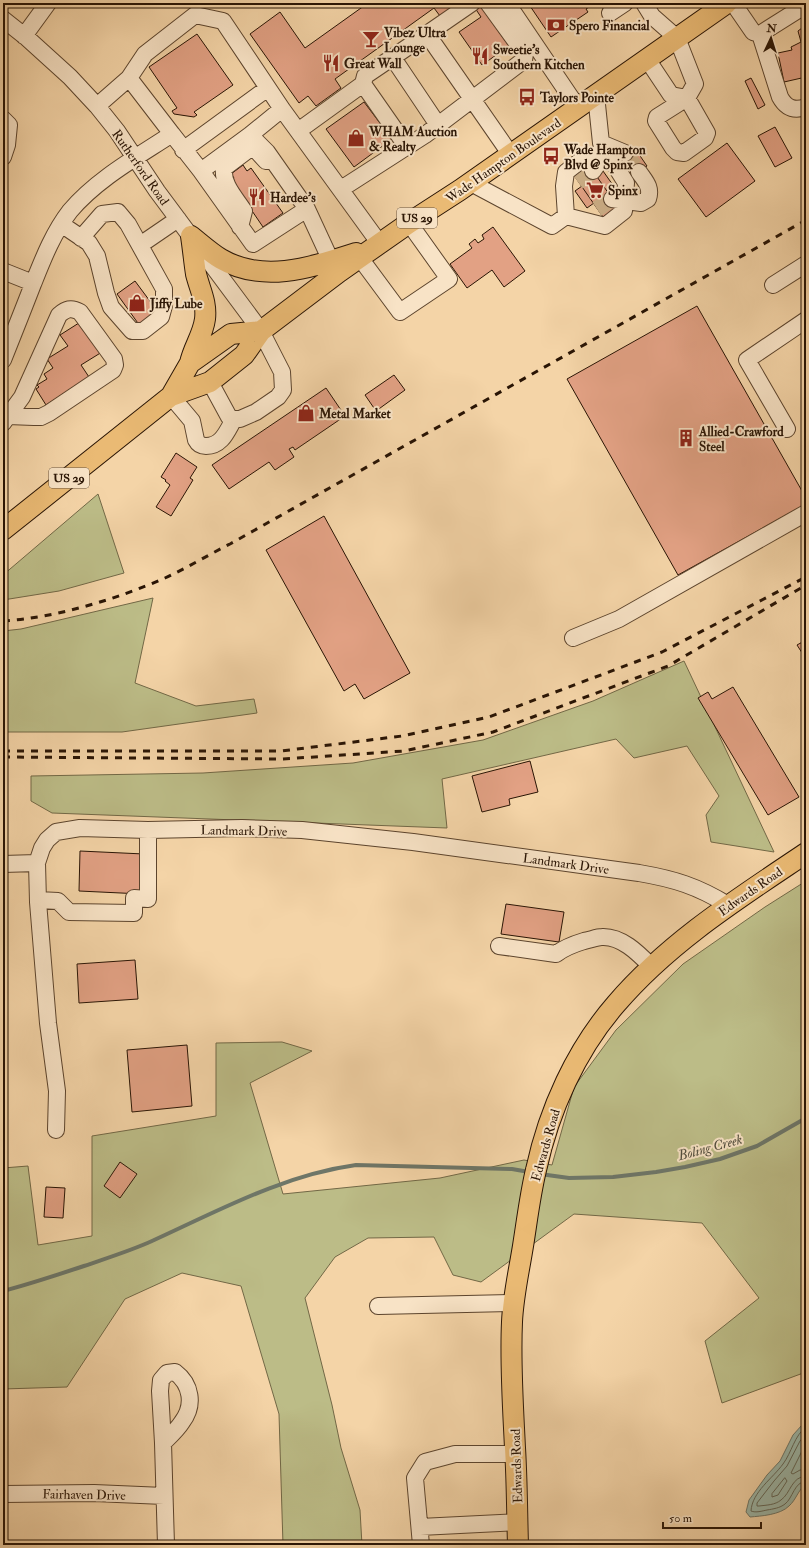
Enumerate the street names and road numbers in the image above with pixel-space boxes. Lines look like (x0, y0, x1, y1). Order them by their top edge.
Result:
street label: Wade Hampton Boulevard (442, 115, 565, 208)
street label: Rutherford Road (108, 127, 172, 209)
road number: US 29 (397, 208, 437, 228)
road number: US 29 (49, 468, 89, 488)
street label: Landmark Drive (200, 822, 288, 840)
street label: Landmark Drive (522, 850, 610, 878)
street label: Edwards Road (715, 864, 786, 920)
street label: Edwards Road (528, 1107, 564, 1183)
street label: Edwards Road (508, 1428, 526, 1504)
street label: Fairhaven Drive (42, 1486, 126, 1504)

